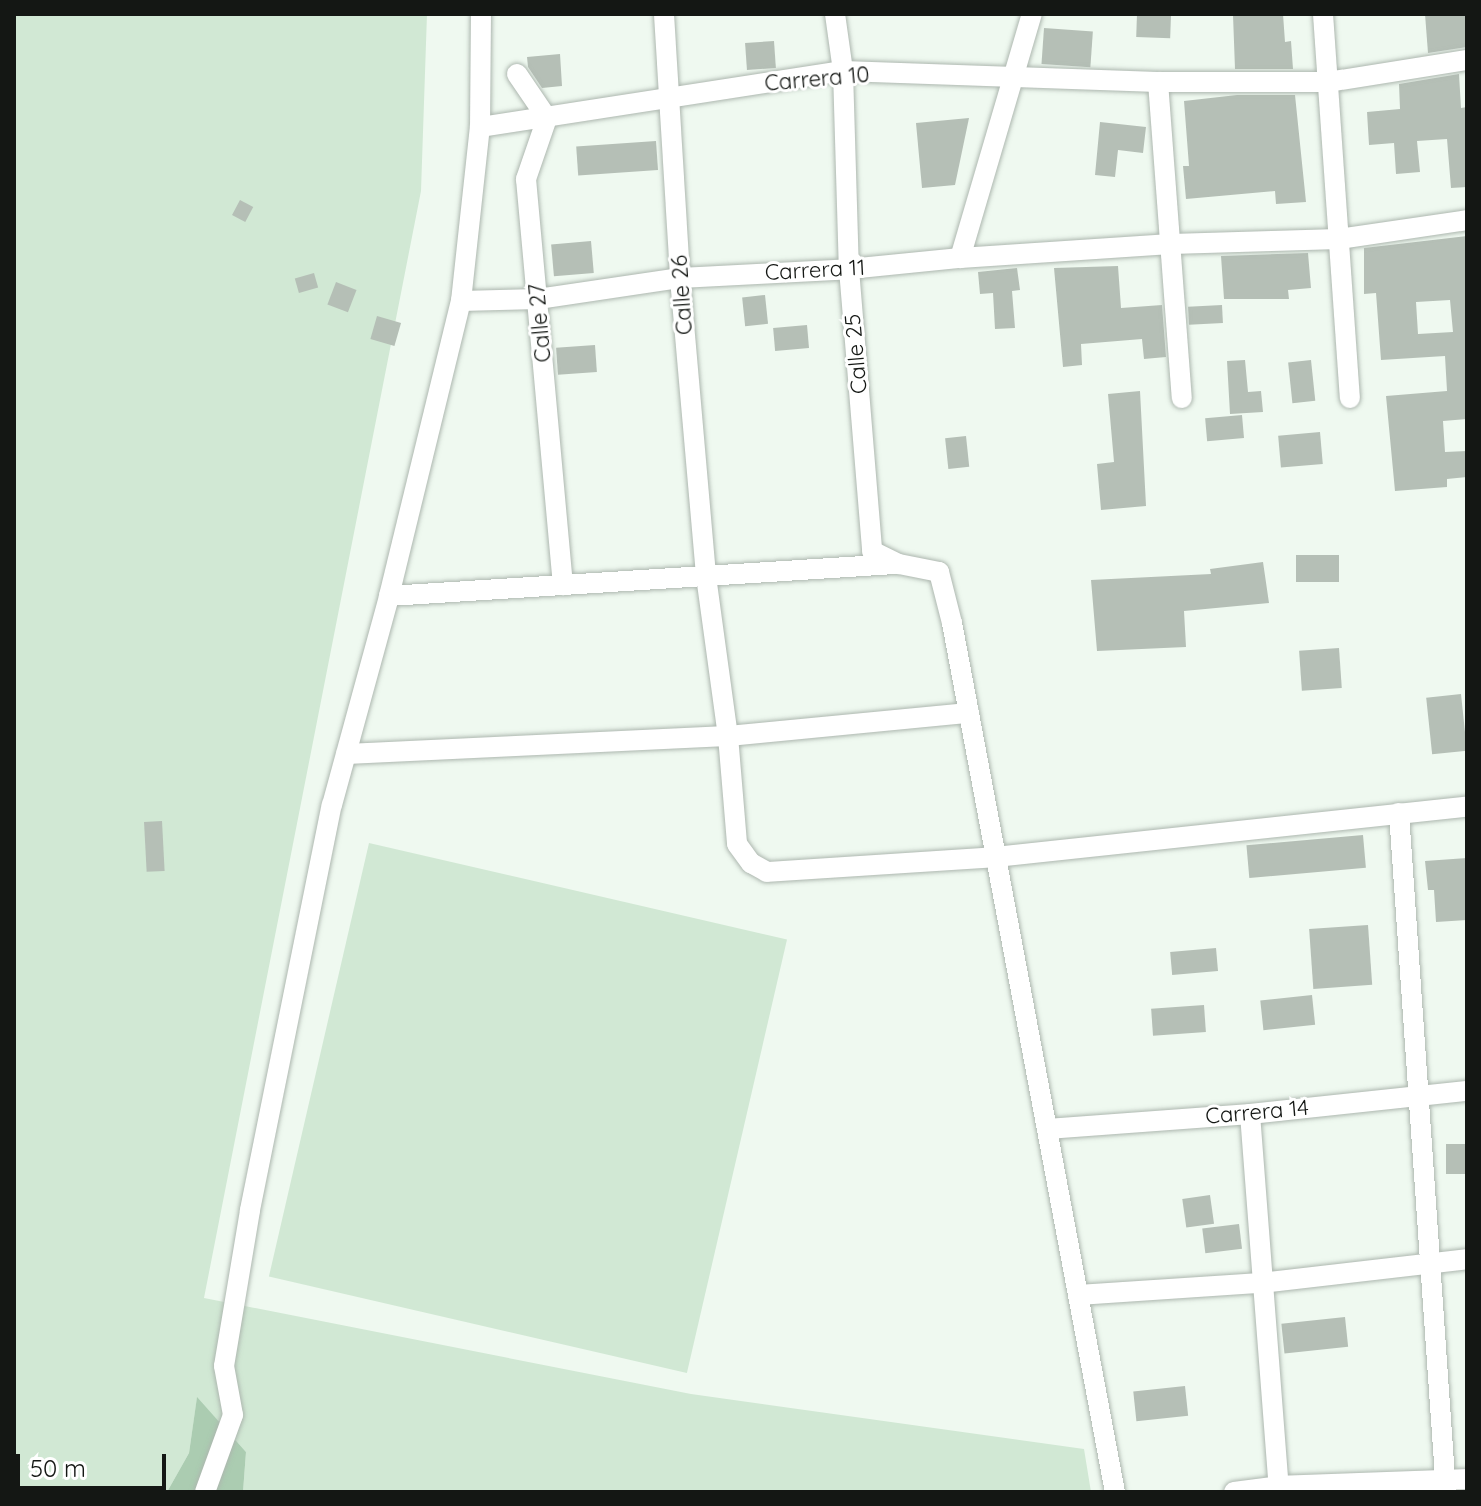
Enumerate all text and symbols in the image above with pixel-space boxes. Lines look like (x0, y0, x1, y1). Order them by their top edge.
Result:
street label: Carrera 10 (763, 61, 871, 97)
street label: Calle 26 (666, 254, 698, 336)
street label: Carrera 11 (764, 254, 866, 286)
street label: Calle 27 (523, 282, 557, 364)
street label: Calle 25 (839, 313, 873, 395)
street label: Carrera 14 (1204, 1094, 1310, 1130)
scale bar (20, 1438, 170, 1488)
text: 50 m (30, 1453, 86, 1483)

